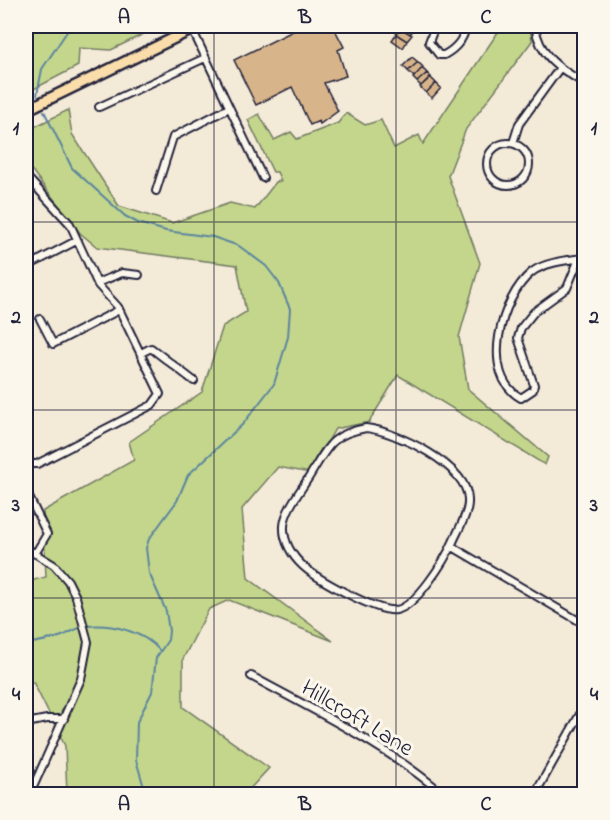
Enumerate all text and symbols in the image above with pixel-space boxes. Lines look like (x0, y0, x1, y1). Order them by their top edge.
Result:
text: A (118, 4, 130, 33)
text: B (297, 4, 312, 33)
text: C (481, 4, 492, 33)
text: 1 (13, 115, 20, 144)
text: 1 (591, 115, 598, 144)
text: 2 (10, 304, 21, 333)
text: 2 (588, 304, 599, 333)
text: 3 (11, 492, 20, 521)
text: 3 (589, 492, 598, 521)
street label: Hillcroft Lane (294, 672, 420, 767)
text: 4 (12, 681, 21, 710)
text: 4 (590, 681, 599, 710)
text: A (118, 791, 130, 820)
text: B (297, 791, 312, 820)
text: C (481, 791, 492, 820)

